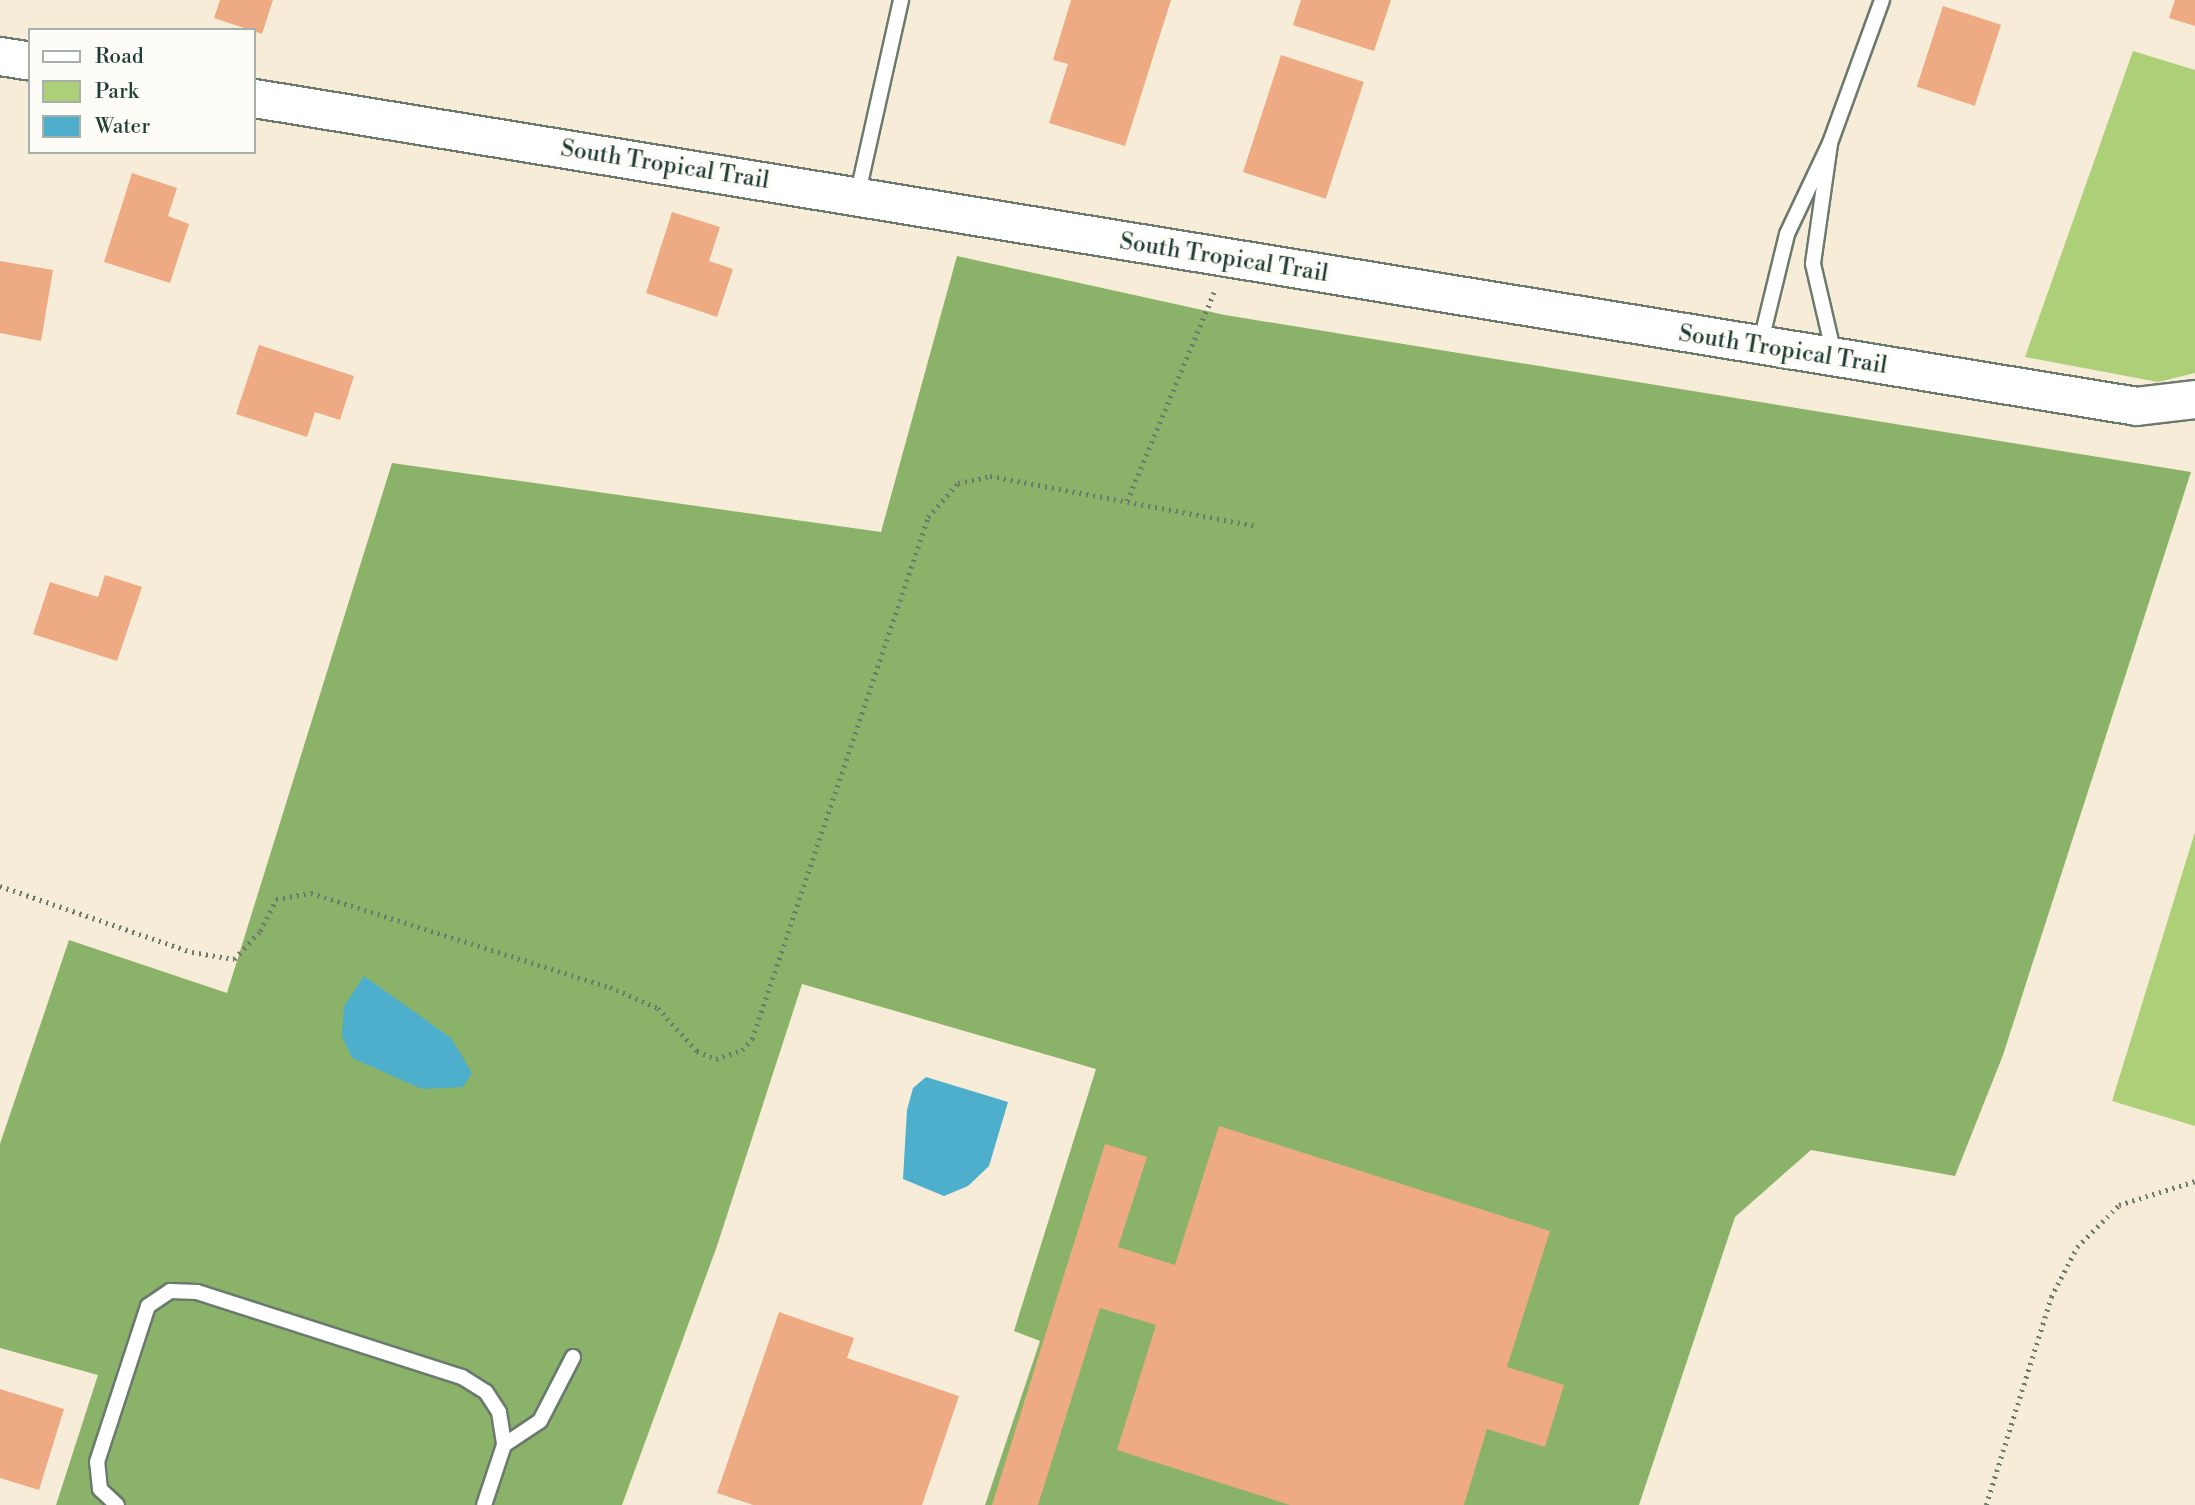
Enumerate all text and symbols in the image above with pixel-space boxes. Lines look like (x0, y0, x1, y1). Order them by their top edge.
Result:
legend (28, 28, 256, 154)
text: Road (95, 44, 144, 70)
text: Park (95, 79, 139, 105)
text: Water (95, 114, 150, 140)
street label: South Tropical Trail (559, 135, 771, 195)
street label: South Tropical Trail (1118, 228, 1330, 288)
street label: South Tropical Trail (1677, 320, 1889, 380)

